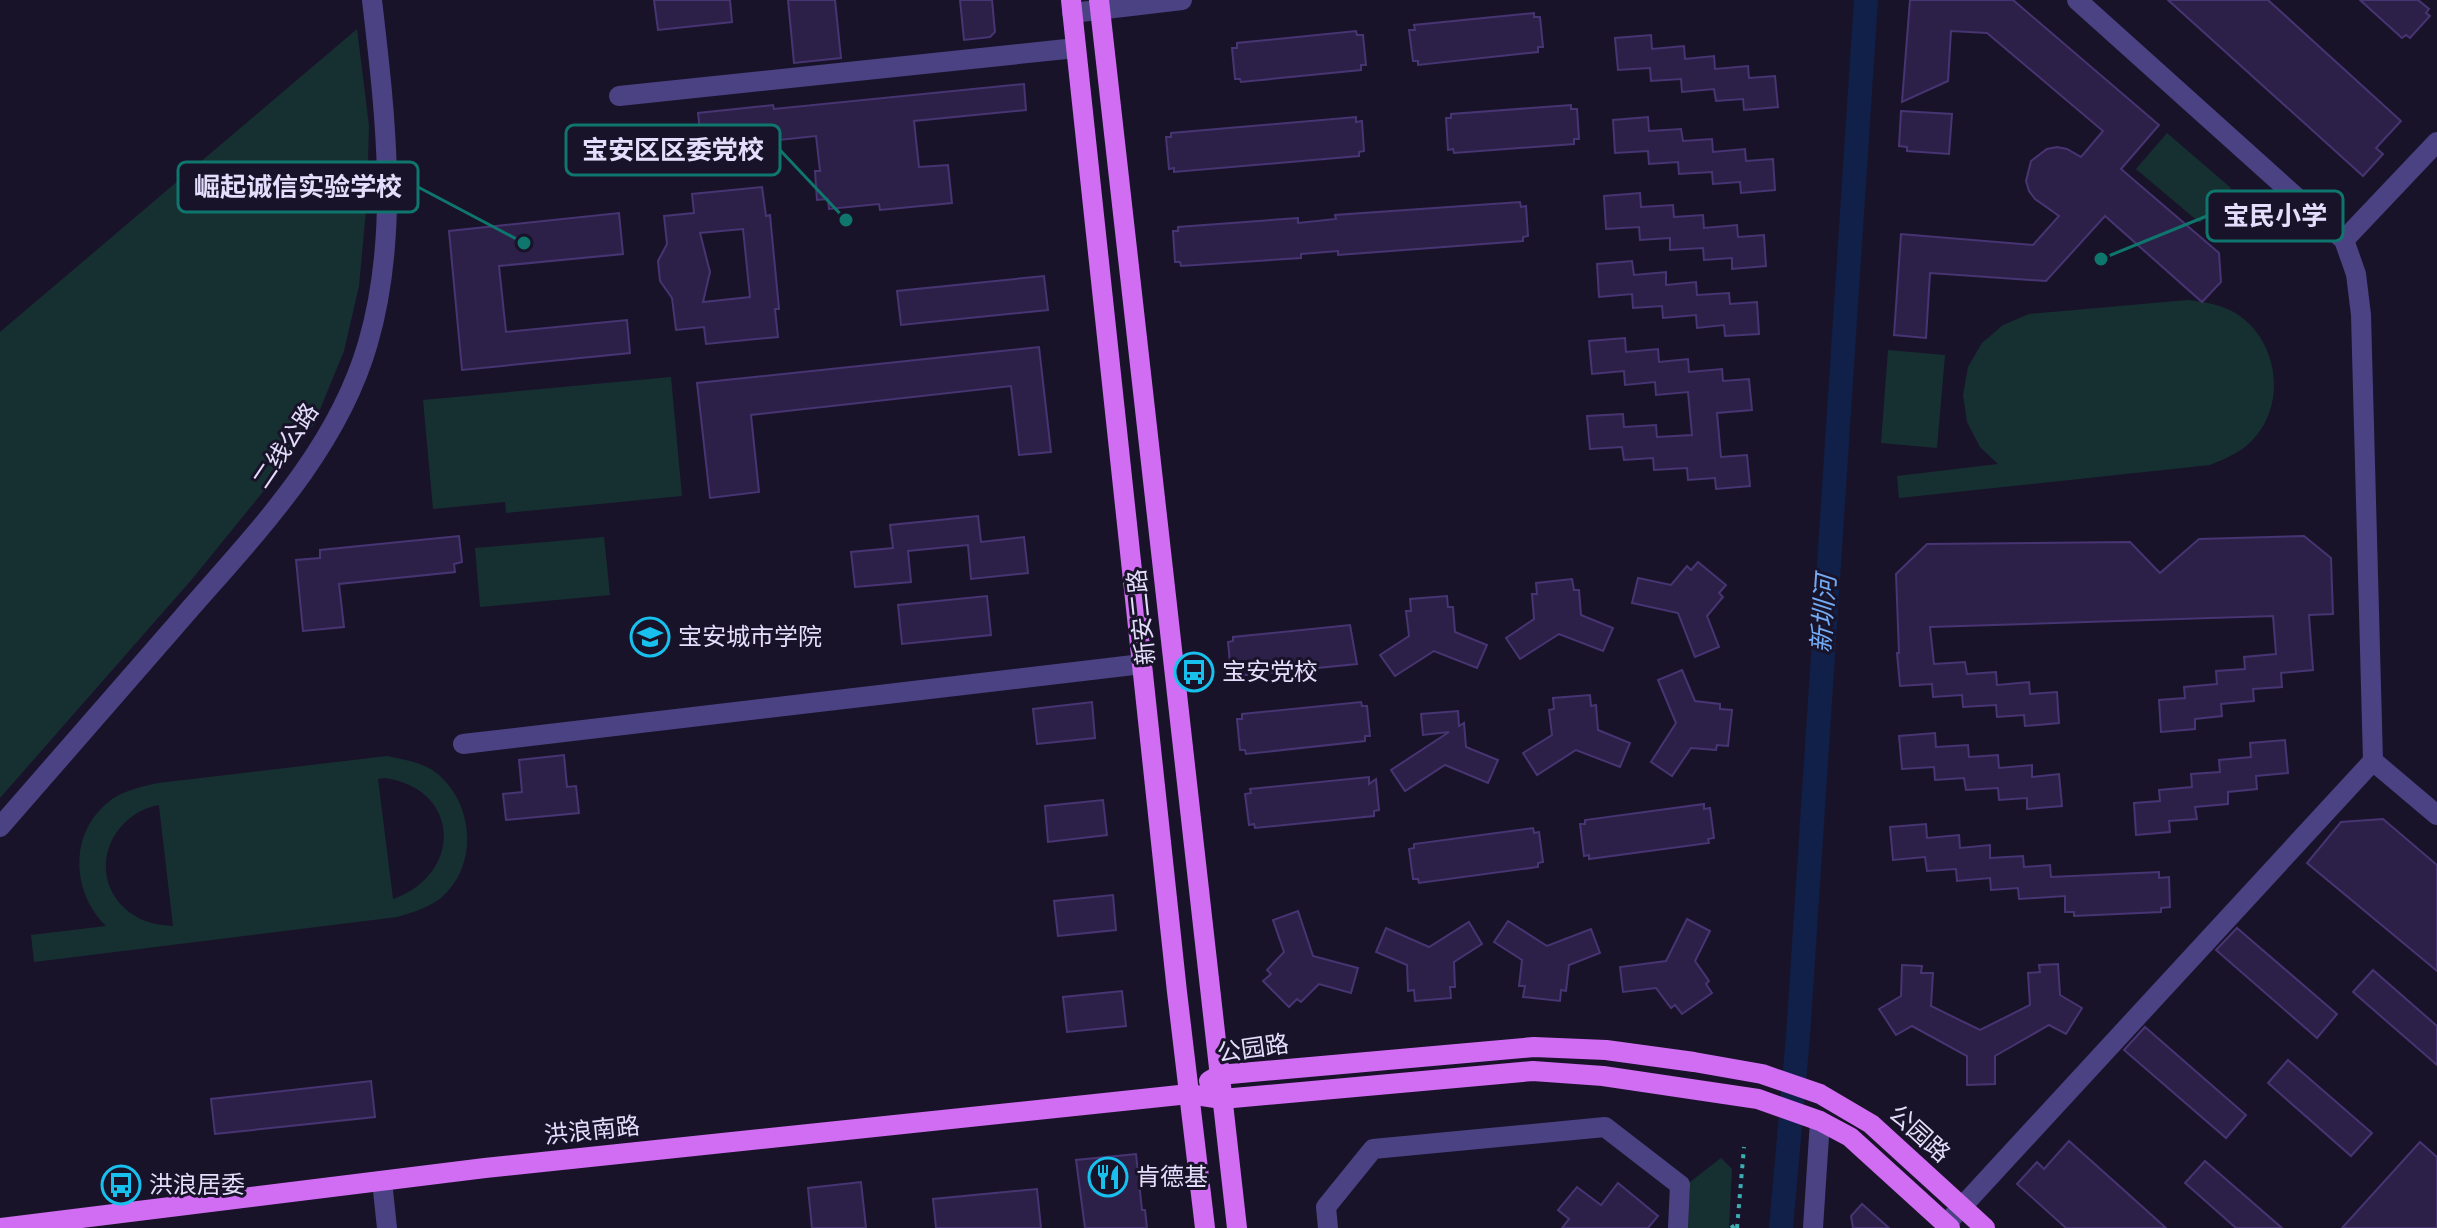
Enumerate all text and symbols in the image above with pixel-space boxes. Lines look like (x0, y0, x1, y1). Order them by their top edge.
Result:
callout: 宝安区区委党校 (566, 125, 780, 175)
text: 宝安区区委党校 (582, 132, 764, 169)
callout: 崛起诚信实验学校 (178, 162, 418, 212)
text: 崛起诚信实验学校 (194, 169, 402, 206)
callout: 宝民小学 (2207, 191, 2343, 241)
text: 宝民小学 (2223, 198, 2327, 235)
street label: 二线公路 (245, 396, 327, 496)
street label: 新安二路 (1120, 567, 1164, 667)
water label: 新圳河 (1803, 569, 1846, 654)
school or university icon: 宝安城市学院 (629, 616, 671, 658)
place label: 宝安城市学院 (678, 620, 822, 655)
bus stop icon: 宝安党校 (1173, 651, 1215, 693)
place label: 宝安党校 (1222, 655, 1318, 690)
street label: 公园路 (1215, 1027, 1291, 1071)
street label: 公园路 (1881, 1097, 1957, 1171)
street label: 洪浪南路 (542, 1109, 642, 1153)
restaurant icon: 肯德基 (1087, 1156, 1129, 1198)
place label: 肯德基 (1136, 1160, 1208, 1195)
bus stop icon: 洪浪居委 (100, 1164, 142, 1206)
place label: 洪浪居委 (149, 1168, 245, 1203)

